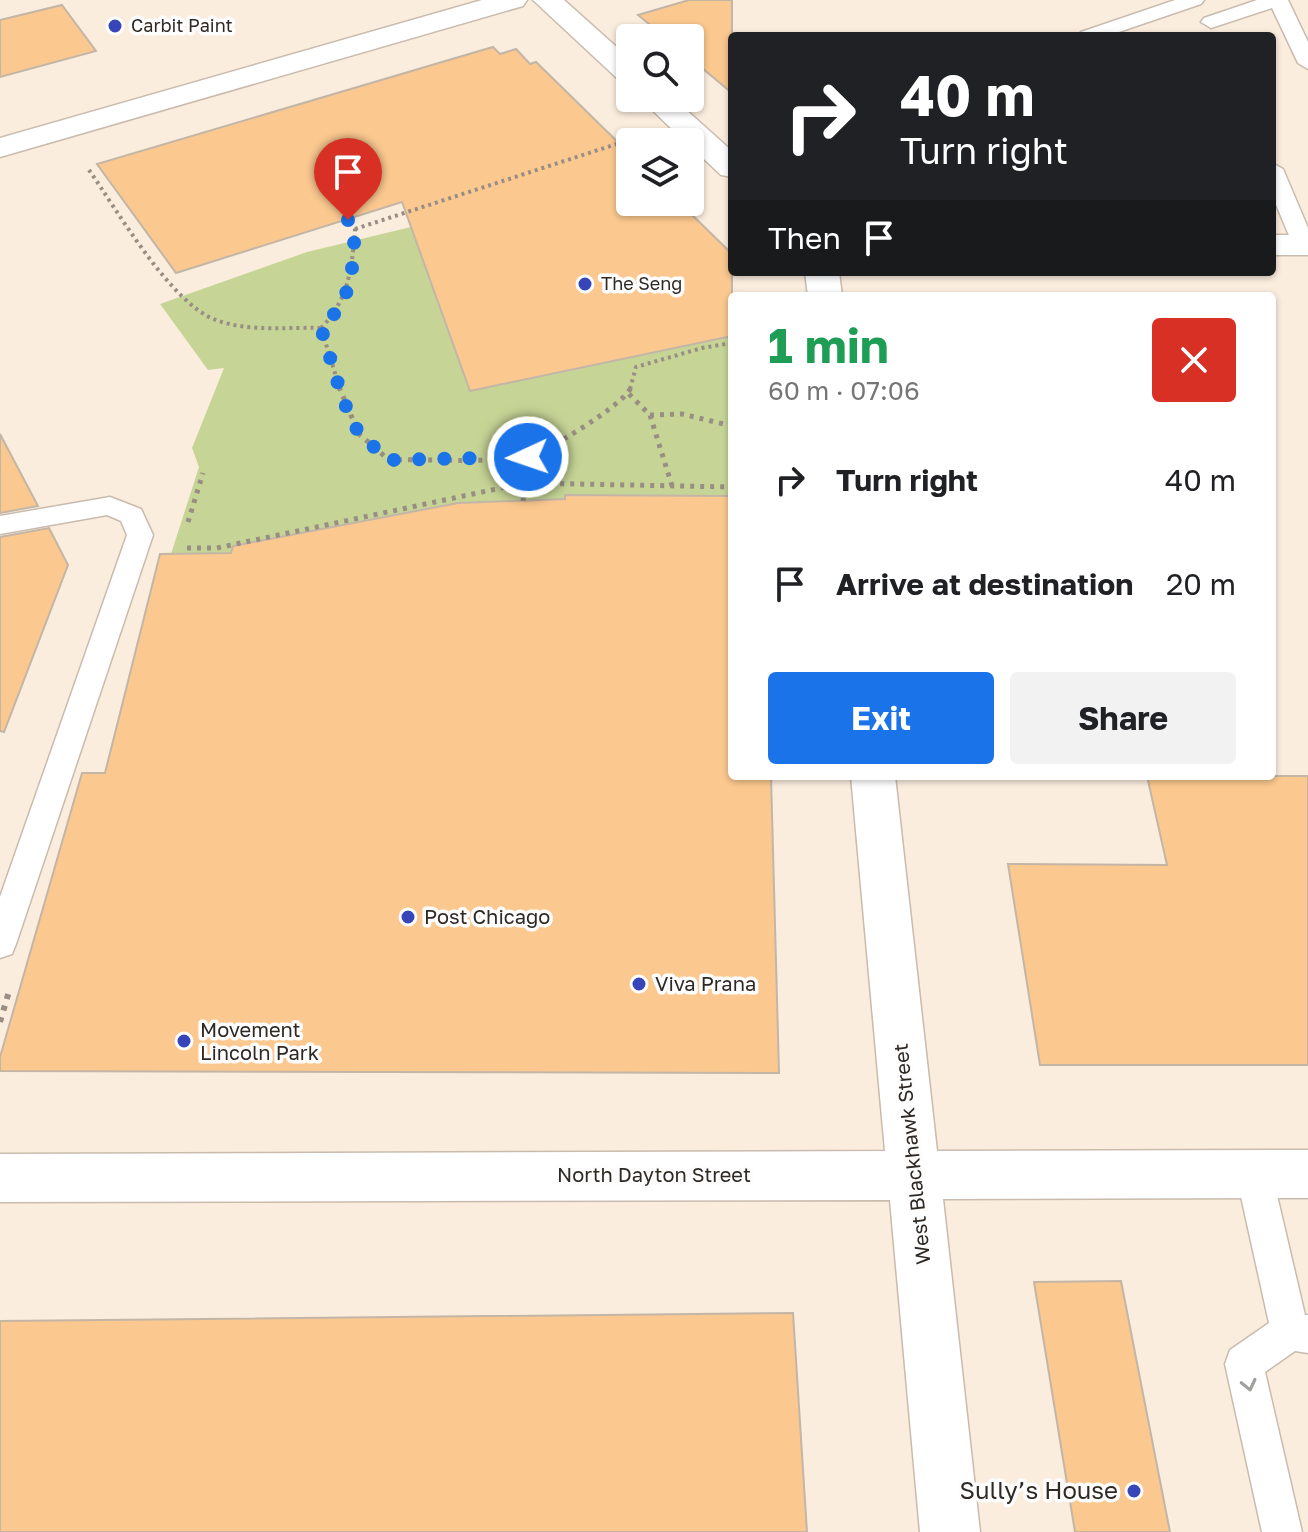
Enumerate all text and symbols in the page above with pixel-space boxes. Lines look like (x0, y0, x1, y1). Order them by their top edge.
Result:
place label: Carbit Paint (131, 14, 233, 36)
marker: Carbit Paint (106, 17, 124, 35)
map controls (616, 24, 704, 216)
button: search (616, 24, 704, 112)
text: 40 m (900, 61, 1034, 128)
icon: right (768, 64, 872, 168)
button: layers (616, 128, 704, 216)
text: Turn right (900, 129, 1068, 172)
pin (314, 138, 382, 220)
icon: arrive (326, 150, 370, 194)
icon: arrive (857, 216, 901, 260)
text: Then (768, 220, 841, 256)
place label: The Seng (601, 272, 682, 294)
marker: The Seng (576, 275, 594, 293)
text: 1 min (768, 316, 889, 374)
button: close (1152, 318, 1236, 402)
text: 60 m · 07:06 (768, 375, 920, 406)
position arrow (486, 415, 570, 499)
icon: right (768, 458, 812, 502)
text: Turn right (836, 462, 978, 498)
text: 40 m (1165, 462, 1236, 498)
icon: arrive (768, 562, 812, 606)
text: Arrive at destination (836, 566, 1133, 602)
text: 20 m (1166, 566, 1236, 602)
button: Exit (768, 672, 994, 764)
button: Share (1010, 672, 1236, 764)
place label: Post Chicago (424, 904, 550, 928)
marker: Post Chicago (399, 908, 417, 926)
place label: Viva Prana (655, 971, 756, 995)
marker: Viva Prana (630, 975, 648, 993)
place label: Movement Lincoln Park (200, 1017, 319, 1064)
marker: Movement Lincoln Park (175, 1032, 193, 1050)
street label: West Blackhawk Street (887, 1042, 935, 1266)
street label: North Dayton Street (557, 1162, 751, 1186)
one-way arrow (1240, 1378, 1257, 1391)
place label: Sully’s House (960, 1475, 1118, 1504)
marker: Sully’s House (1125, 1482, 1143, 1500)

